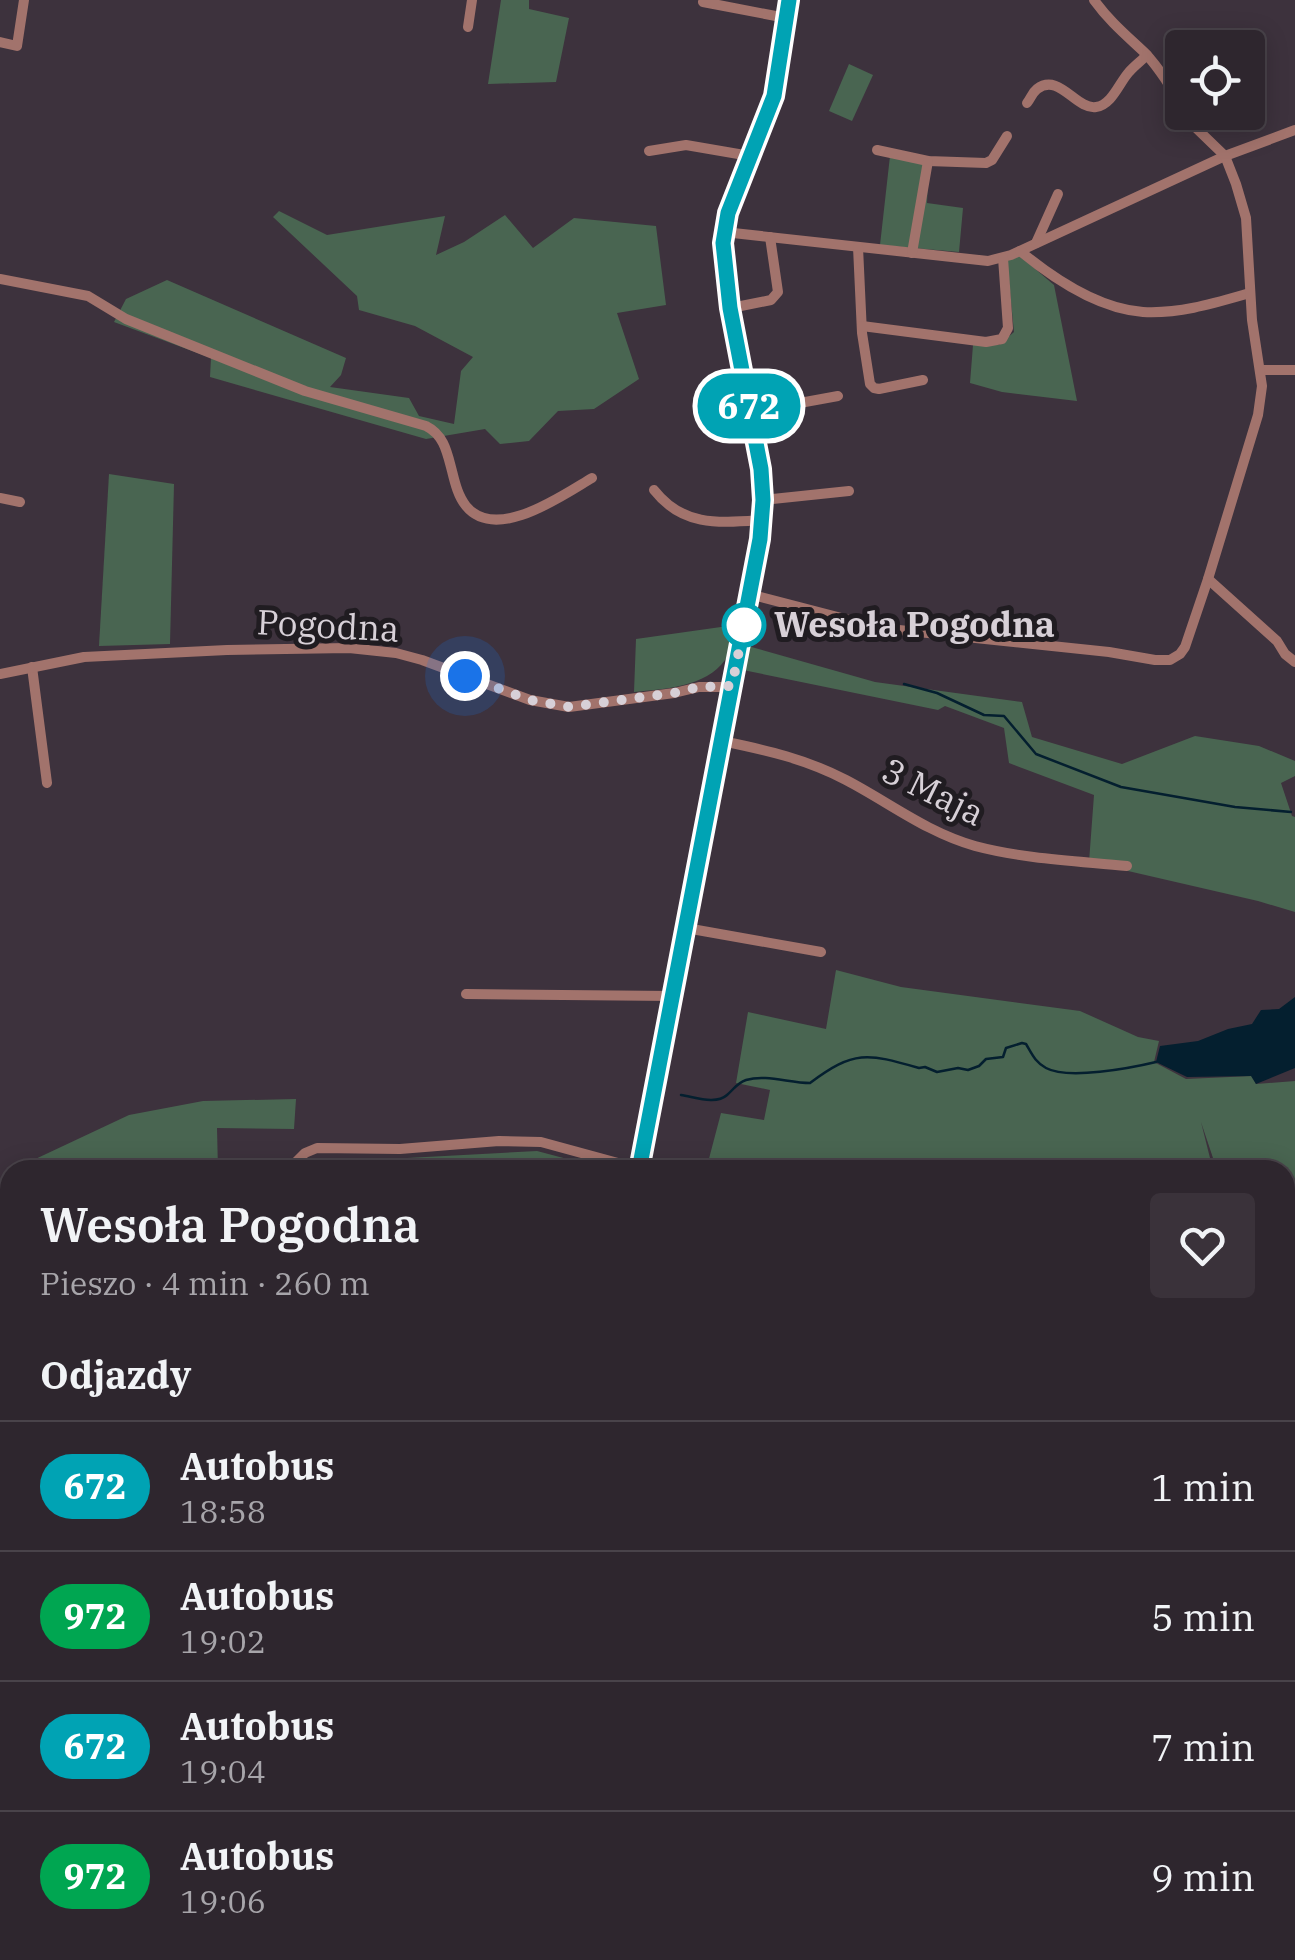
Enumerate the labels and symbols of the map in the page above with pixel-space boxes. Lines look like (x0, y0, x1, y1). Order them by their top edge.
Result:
line badge: 672 (692, 374, 806, 438)
street label: Pogodna (256, 598, 400, 652)
place label: Wesoła Pogodna (774, 601, 1055, 647)
marker: Wesoła Pogodna (723, 604, 765, 646)
your location (440, 651, 490, 701)
street label: 3 Maja (875, 747, 992, 836)

